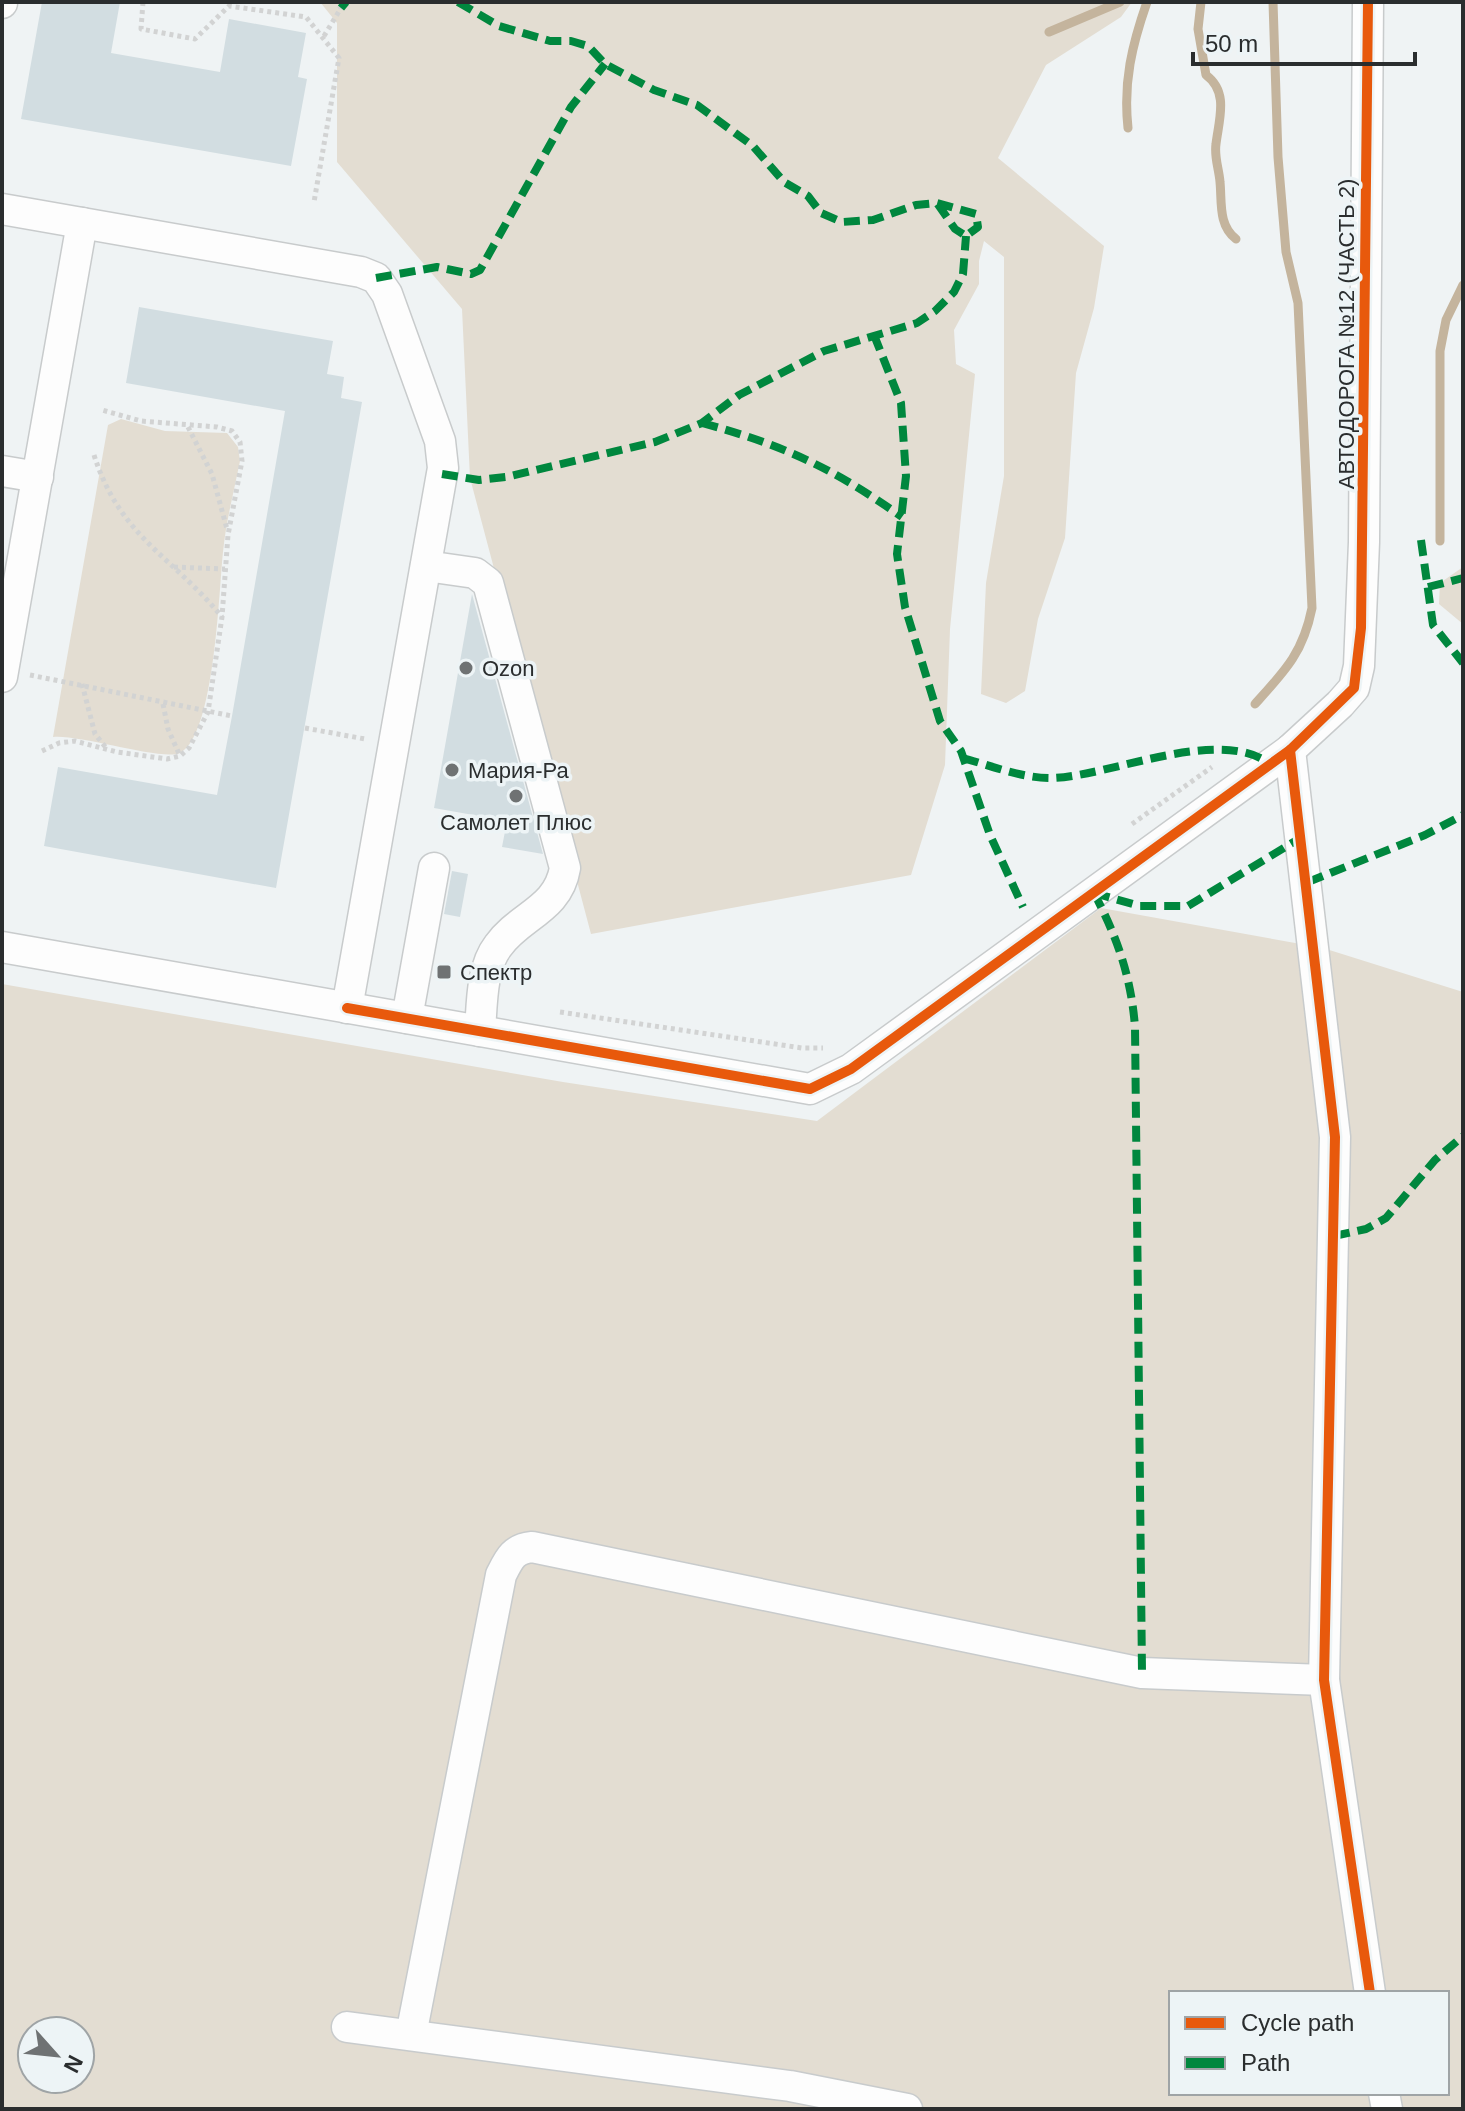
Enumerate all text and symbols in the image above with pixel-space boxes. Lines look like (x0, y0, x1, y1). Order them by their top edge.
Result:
scale bar (1193, 16, 1415, 66)
text: 50 m (1205, 30, 1258, 57)
street label: АВТОДОРОГА №12 (ЧАСТЬ 2) (1334, 179, 1359, 489)
place label: Ozon (482, 656, 535, 681)
marker: Ozon (457, 659, 475, 677)
place label: Мария-Ра (468, 758, 570, 783)
marker: Мария-Ра (443, 761, 461, 779)
marker: Самолет Плюс (507, 787, 525, 805)
place label: Самолет Плюс (440, 810, 592, 835)
place label: Спектр (460, 960, 532, 985)
marker: Спектр (435, 963, 453, 981)
legend (1169, 1991, 1449, 2095)
text: Cycle path (1241, 2009, 1354, 2036)
north arrow (16, 2015, 96, 2095)
text: Path (1241, 2049, 1290, 2076)
text: N (59, 2051, 88, 2077)

